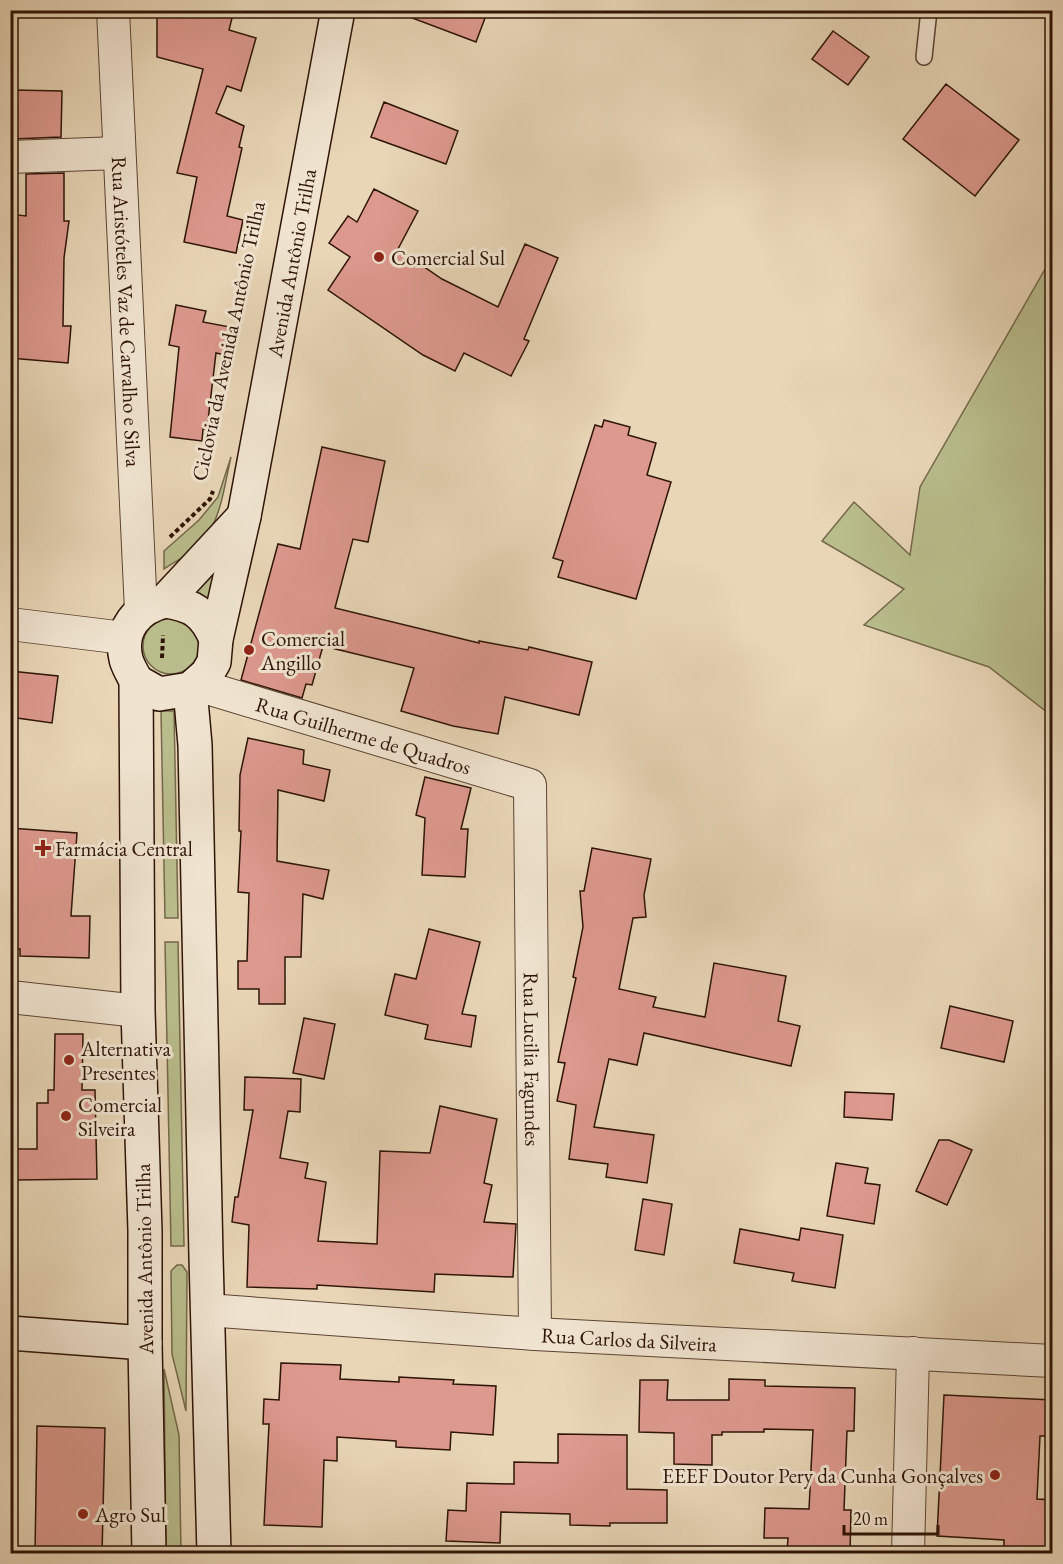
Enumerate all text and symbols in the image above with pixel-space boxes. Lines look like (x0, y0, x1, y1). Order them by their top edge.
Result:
street label: Rua Aristóteles Vaz de Carvalho e Silva (106, 156, 148, 468)
street label: Avenida Antônio Trilha (260, 166, 322, 360)
street label: Ciclovia da Avenida Antônio Trilha (185, 198, 271, 483)
place label: Comercial Sul (391, 244, 505, 271)
marker: Comercial Sul (372, 250, 386, 264)
place label: Comercial Angillo (260, 625, 345, 676)
marker: Comercial Angillo (242, 643, 256, 657)
street label: Rua Guilherme de Quadros (253, 690, 475, 780)
place label: Farmácia Central (55, 835, 193, 862)
marker: Farmácia Central (36, 841, 50, 855)
street label: Rua Lucilia Fagundes (518, 972, 547, 1147)
place label: Alternativa Presentes (80, 1035, 171, 1086)
marker: Alternativa Presentes (62, 1053, 76, 1067)
place label: Comercial Silveira (78, 1091, 162, 1142)
marker: Comercial Silveira (59, 1109, 73, 1123)
street label: Avenida Antônio Trilha (129, 1163, 159, 1356)
street label: Rua Carlos da Silveira (540, 1321, 718, 1357)
place label: EEEF Doutor Pery da Cunha Gonçalves (662, 1462, 983, 1489)
marker: EEEF Doutor Pery da Cunha Gonçalves (988, 1468, 1002, 1482)
scale bar (844, 1498, 938, 1536)
place label: Agro Sul (94, 1501, 166, 1528)
marker: Agro Sul (76, 1507, 90, 1521)
text: 20 m (853, 1507, 888, 1530)

